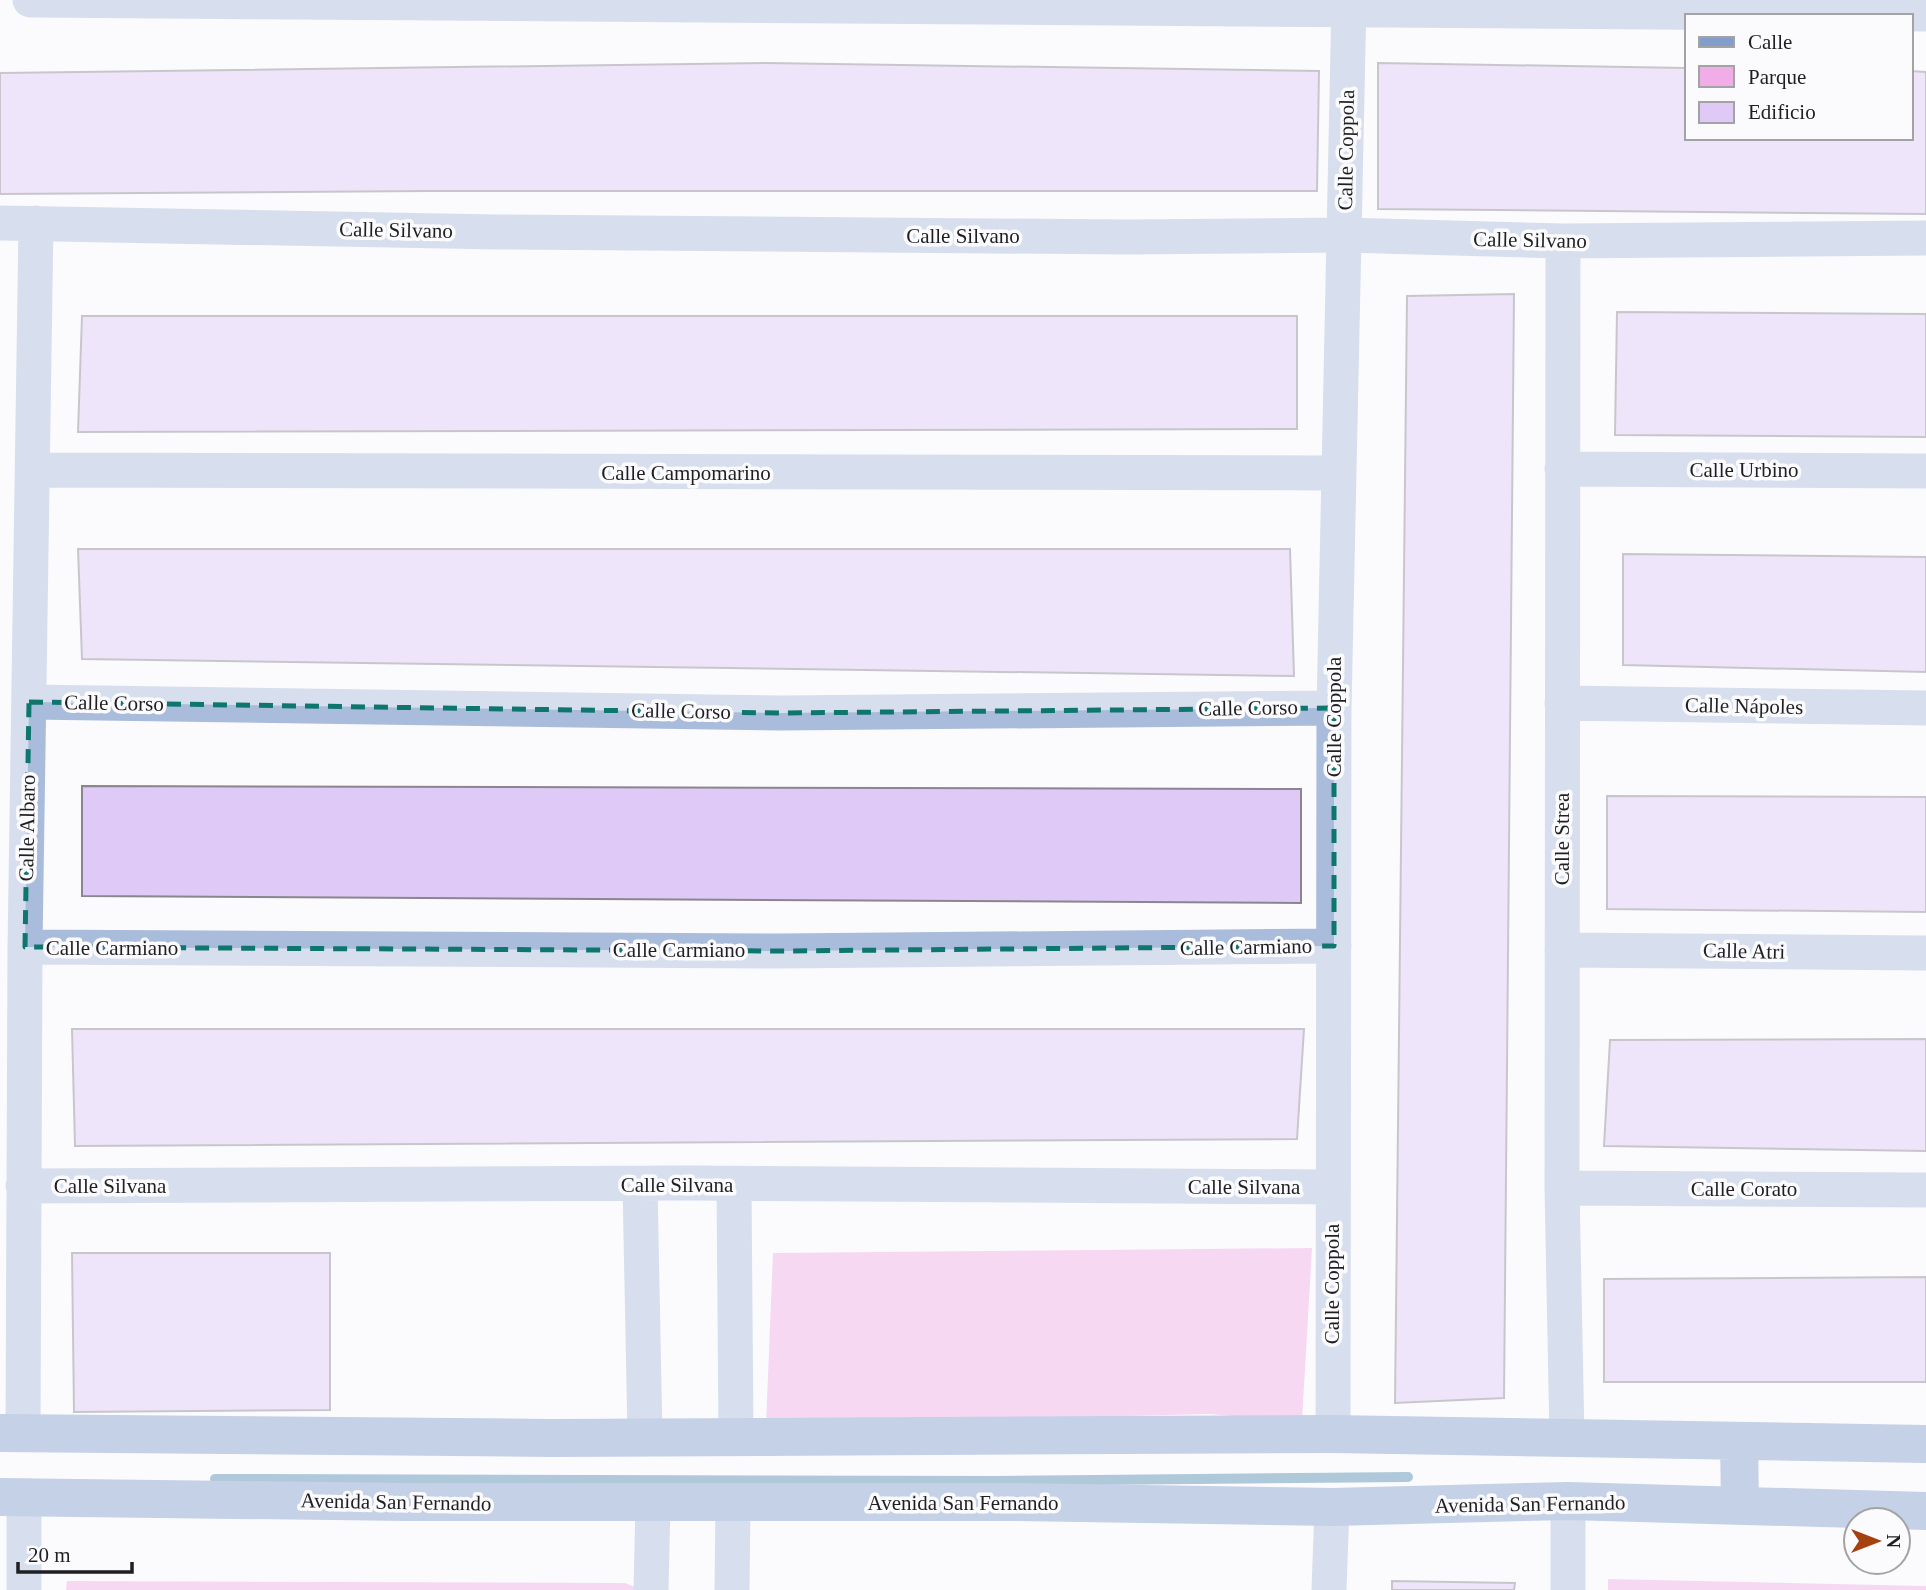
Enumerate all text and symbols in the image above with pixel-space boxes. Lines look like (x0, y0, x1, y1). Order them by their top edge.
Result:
legend (1685, 14, 1912, 140)
text: Calle (1748, 30, 1792, 54)
text: Parque (1748, 65, 1806, 89)
street label: Calle Coppola (1333, 89, 1359, 211)
text: Edificio (1748, 100, 1816, 124)
street label: Calle Silvano (339, 217, 453, 243)
street label: Calle Silvano (906, 224, 1020, 248)
street label: Calle Silvano (1473, 227, 1587, 253)
street label: Calle Urbino (1689, 458, 1799, 482)
street label: Calle Campomarino (601, 461, 771, 485)
street label: Calle Coppola (1322, 656, 1346, 777)
street label: Calle Corso (64, 690, 164, 716)
street label: Calle Nápoles (1685, 693, 1803, 719)
street label: Calle Corso (1198, 695, 1298, 721)
street label: Calle Corso (631, 698, 731, 724)
street label: Calle Albaro (14, 774, 40, 882)
street label: Calle Strea (1550, 792, 1574, 885)
street label: Calle Carmiano (1180, 934, 1312, 960)
street label: Calle Carmiano (46, 936, 178, 960)
street label: Calle Carmiano (613, 938, 745, 962)
street label: Calle Atri (1703, 938, 1785, 964)
street label: Calle Silvana (621, 1173, 734, 1197)
street label: Calle Silvana (54, 1174, 167, 1198)
street label: Calle Silvana (1188, 1175, 1301, 1199)
street label: Calle Corato (1691, 1177, 1797, 1201)
street label: Calle Coppola (1320, 1223, 1344, 1344)
street label: Avenida San Fernando (300, 1488, 492, 1516)
street label: Avenida San Fernando (1434, 1490, 1626, 1518)
street label: Avenida San Fernando (868, 1491, 1058, 1515)
north arrow (1842, 1506, 1912, 1576)
scale bar (18, 1530, 131, 1574)
text: N (1883, 1534, 1904, 1548)
text: 20 m (28, 1543, 71, 1567)

